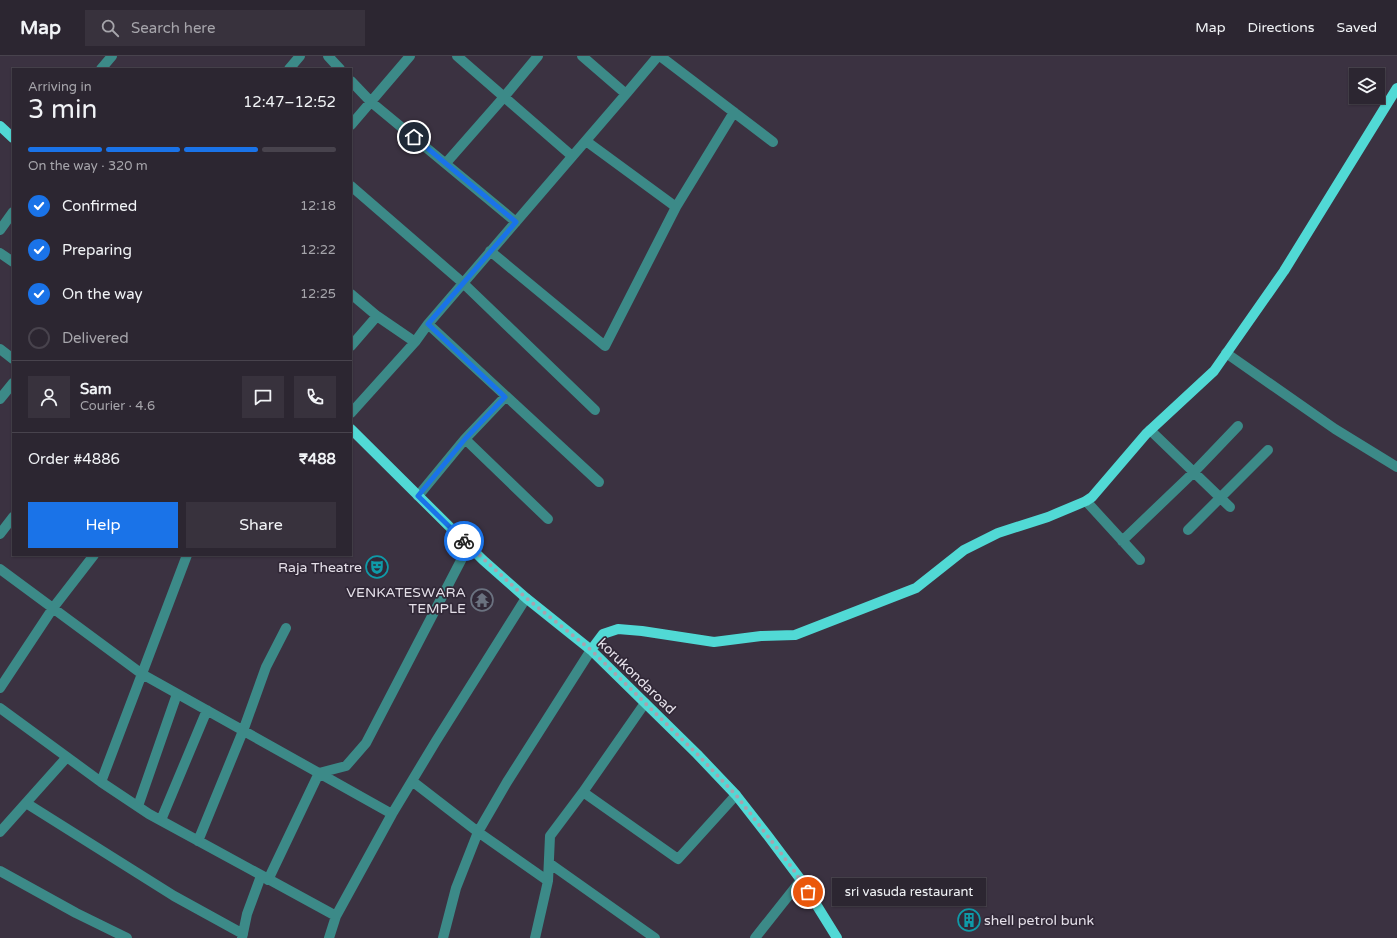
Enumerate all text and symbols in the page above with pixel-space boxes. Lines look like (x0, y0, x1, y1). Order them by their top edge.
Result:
search box (85, 10, 365, 46)
text: Map (20, 17, 61, 39)
icon: search (99, 17, 121, 39)
text: Search here (131, 19, 215, 37)
text: Map (1195, 19, 1226, 36)
text: Directions (1248, 19, 1315, 36)
text: Saved (1337, 19, 1377, 36)
map controls (1349, 68, 1385, 104)
button: layers (1349, 68, 1385, 104)
text: Arriving in (28, 79, 92, 95)
text: 12:47–12:52 (243, 93, 336, 111)
text: 3 min (28, 94, 97, 125)
pin (397, 120, 431, 154)
icon: home (403, 126, 425, 148)
text: On the way · 320 m (28, 158, 148, 174)
icon: check (28, 195, 50, 217)
text: Confirmed (62, 197, 137, 215)
text: 12:18 (300, 198, 336, 214)
icon: check (28, 239, 50, 261)
text: Preparing (62, 241, 132, 259)
text: 12:22 (300, 242, 336, 258)
icon: check (28, 283, 50, 305)
text: On the way (62, 285, 142, 303)
text: 12:25 (300, 286, 336, 302)
text: Delivered (62, 329, 129, 347)
button: person (28, 376, 70, 418)
button: chat (242, 376, 284, 418)
button: phone (294, 376, 336, 418)
text: Sam (80, 380, 111, 398)
text: Courier · 4.6 (80, 398, 155, 414)
text: Order #4886 (28, 450, 120, 468)
text: ₹488 (299, 450, 336, 468)
button: Help (28, 502, 178, 548)
button: Share (186, 502, 336, 548)
courier (444, 521, 484, 561)
icon: bike (453, 530, 475, 552)
theatre icon: Raja Theatre (364, 554, 390, 580)
place label: Raja Theatre (278, 559, 362, 576)
place label: VENKATESWARA TEMPLE (346, 584, 466, 617)
temple icon: VENKATESWARA TEMPLE (469, 587, 495, 613)
street label: korukondaroad (594, 635, 679, 718)
pin (791, 875, 825, 909)
callout: sri vasuda restaurant (832, 878, 986, 906)
icon: bag (797, 881, 819, 903)
text: sri vasuda restaurant (845, 884, 973, 900)
building icon: shell petrol bunk (956, 907, 982, 933)
place label: shell petrol bunk (984, 912, 1095, 929)

